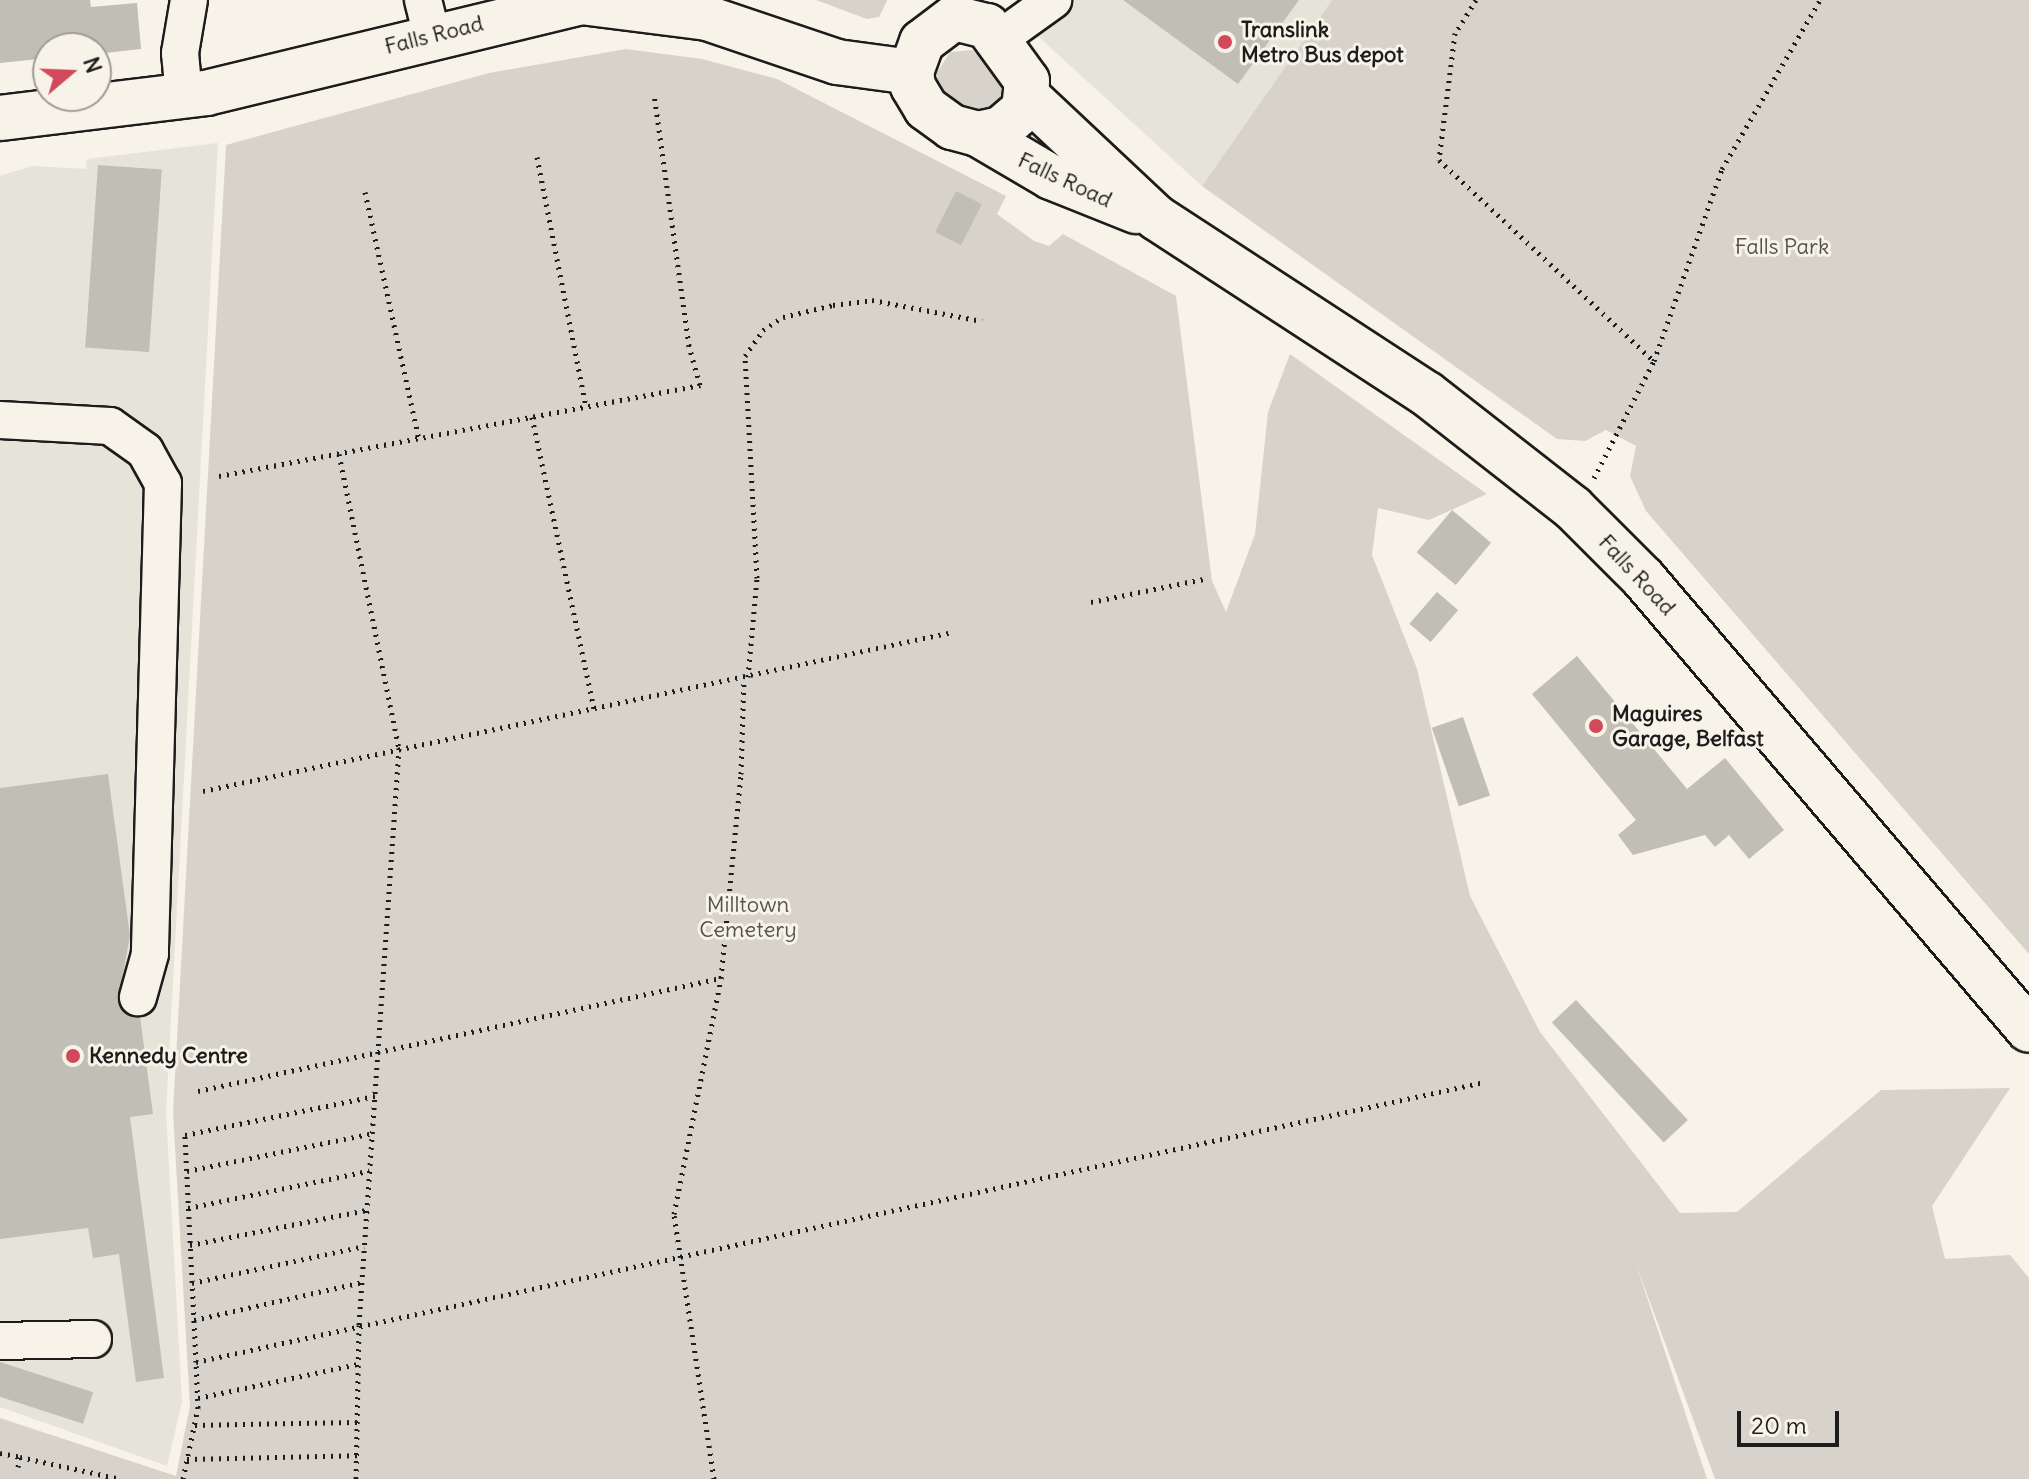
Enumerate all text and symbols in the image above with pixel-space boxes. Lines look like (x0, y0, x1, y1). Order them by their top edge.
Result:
street label: Falls Road (382, 10, 486, 60)
place label: Translink Metro Bus depot (1241, 16, 1404, 68)
north arrow (32, 32, 112, 112)
marker: Translink Metro Bus depot (1216, 33, 1234, 51)
text: N (77, 53, 109, 77)
street label: Falls Road (1014, 147, 1116, 213)
park label: Falls Park (1735, 234, 1829, 260)
street label: Falls Road (1593, 529, 1681, 621)
place label: Maguires Garage, Belfast (1612, 700, 1764, 752)
marker: Maguires Garage, Belfast (1587, 717, 1605, 735)
park label: Milltown Cemetery (699, 891, 797, 942)
place label: Kennedy Centre (89, 1043, 248, 1069)
marker: Kennedy Centre (64, 1047, 82, 1065)
scale bar (1741, 1395, 1843, 1445)
text: 20 m (1751, 1410, 1807, 1440)

